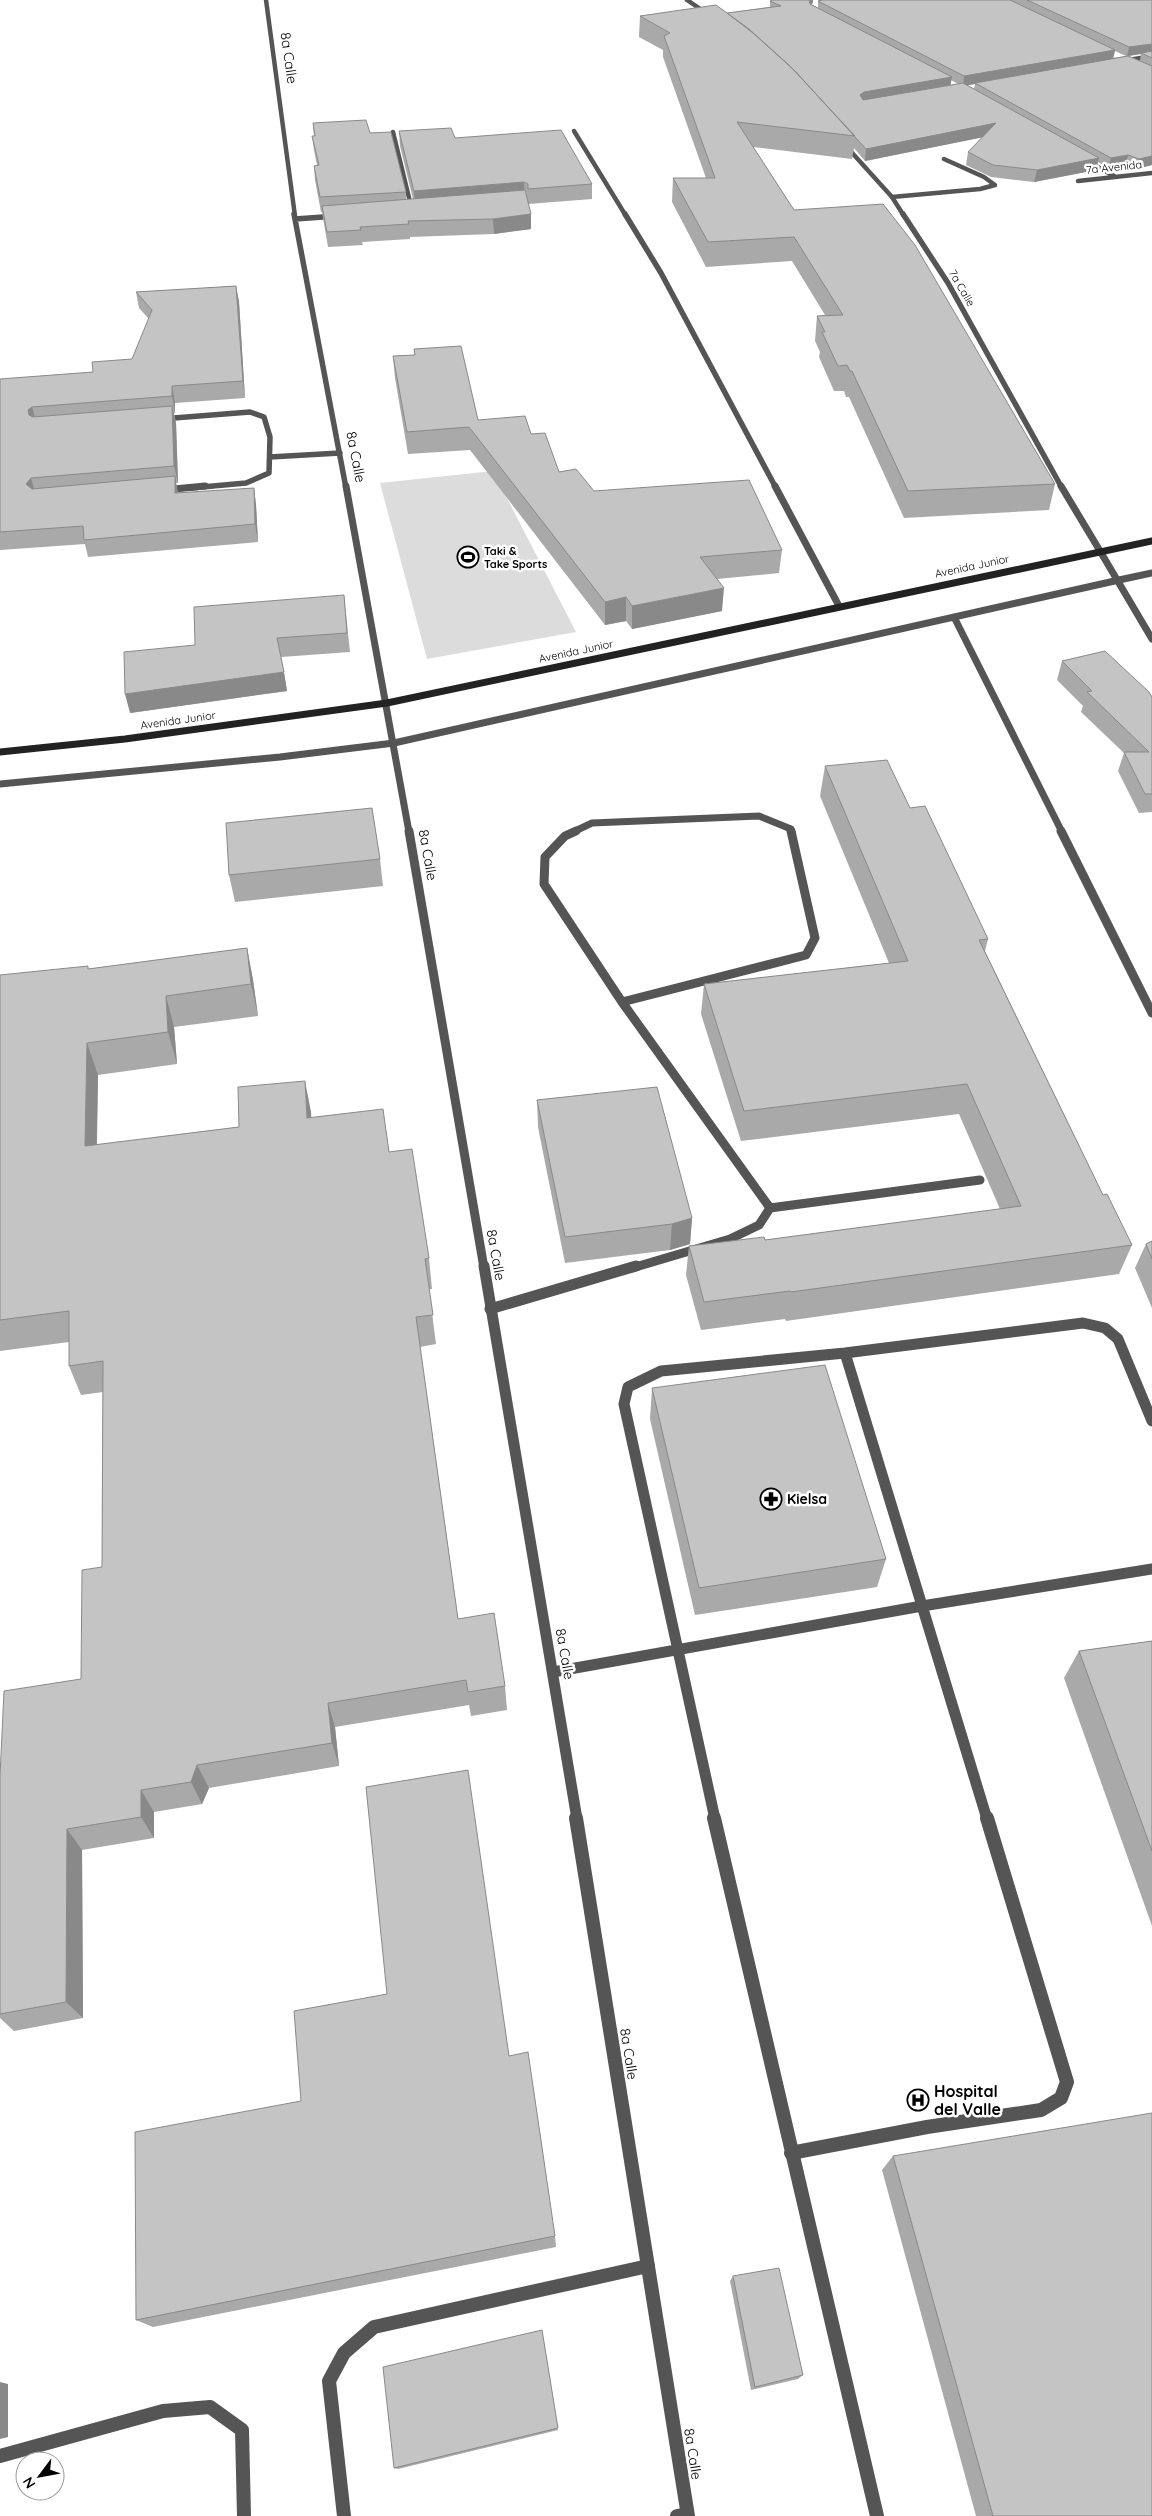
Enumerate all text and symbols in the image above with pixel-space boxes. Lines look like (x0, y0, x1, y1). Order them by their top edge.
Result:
street label: 8a Calle (276, 31, 302, 85)
street label: 7a Avenida (1085, 157, 1143, 177)
street label: 7a Calle (946, 267, 978, 309)
street label: 8a Calle (342, 430, 370, 484)
place label: Taki & Take Sports (484, 544, 547, 571)
sports icon: Taki & Take Sports (456, 545, 480, 569)
street label: Avenida Junior (933, 551, 1011, 581)
street label: Avenida Junior (537, 636, 615, 666)
street label: Avenida Junior (139, 708, 217, 732)
street label: 8a Calle (415, 828, 441, 882)
street label: 8a Calle (483, 1228, 509, 1282)
pharmacy icon: Kielsa (759, 1487, 783, 1511)
place label: Kielsa (787, 1490, 827, 1508)
street label: 8a Calle (552, 1627, 578, 1681)
street label: 8a Calle (616, 2027, 642, 2081)
place label: Hospital del Valle (934, 2081, 1001, 2119)
hospital icon: Hospital del Valle (906, 2088, 930, 2112)
street label: 8a Calle (680, 2427, 706, 2481)
north arrow (15, 2451, 65, 2501)
text: N (19, 2474, 39, 2492)

